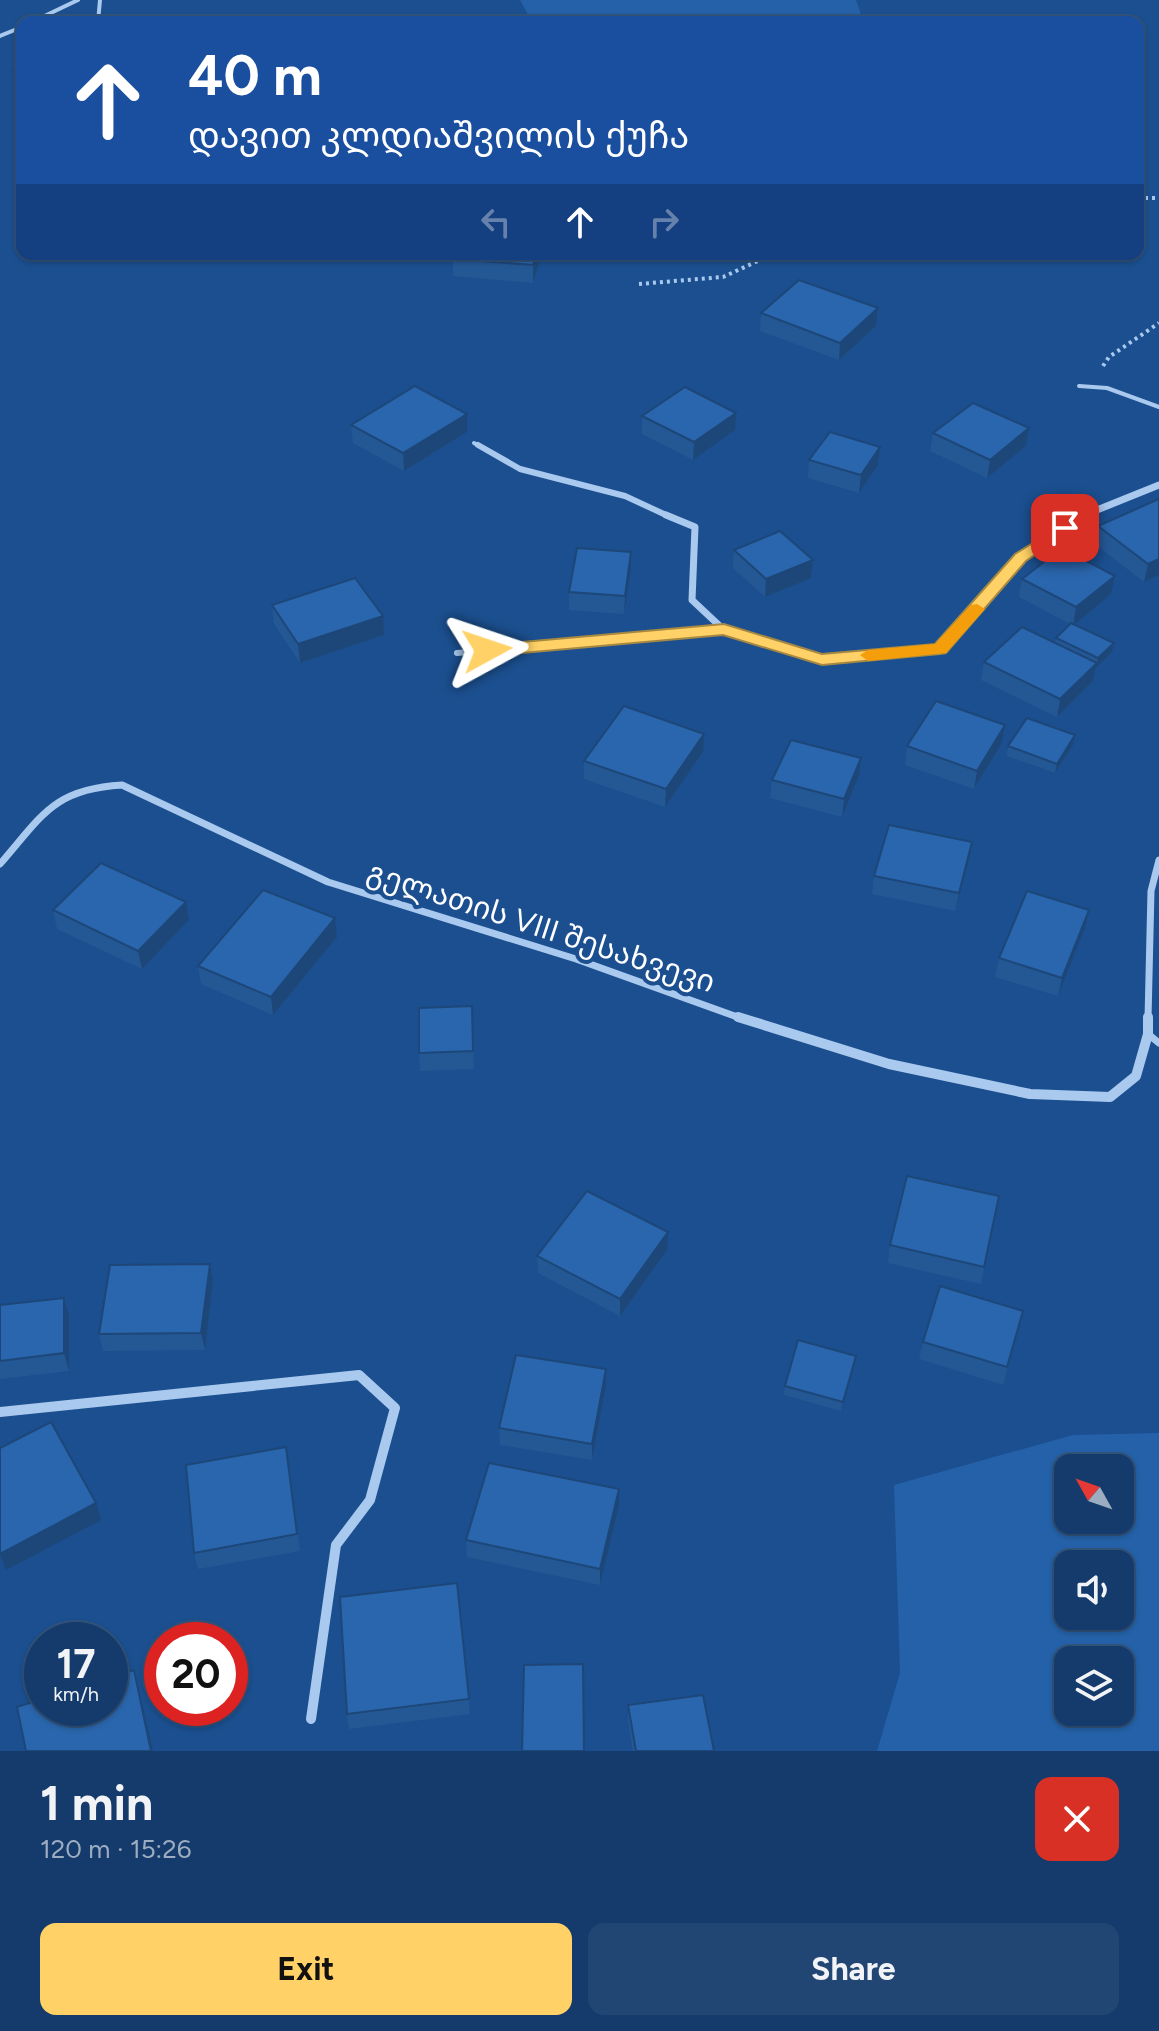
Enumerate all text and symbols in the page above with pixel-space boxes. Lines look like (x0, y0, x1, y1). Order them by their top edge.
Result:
text: 40 m (188, 42, 322, 109)
icon: ahead (56, 48, 160, 152)
text: დავით კლდიაშვილის ქუჩა (188, 114, 689, 157)
icon: left (474, 200, 518, 244)
icon: ahead (558, 200, 602, 244)
icon: right (642, 200, 686, 244)
pin (1031, 494, 1099, 562)
icon: arrive (1043, 506, 1087, 550)
position arrow (445, 608, 529, 692)
street label: გელათის VIII შესახვევი (363, 853, 720, 1000)
north arrow (1054, 1454, 1134, 1534)
map controls (1054, 1454, 1134, 1726)
button: sound (1054, 1550, 1134, 1630)
speed limit sign: 20 (144, 1622, 248, 1726)
text: 17 (56, 1640, 96, 1688)
button: layers (1054, 1646, 1134, 1726)
text: km/h (53, 1682, 99, 1706)
text: 1 min (40, 1774, 153, 1832)
button: close (1035, 1777, 1119, 1861)
text: 120 m · 15:26 (40, 1833, 191, 1865)
button: Exit (40, 1923, 572, 2015)
button: Share (588, 1923, 1119, 2015)

